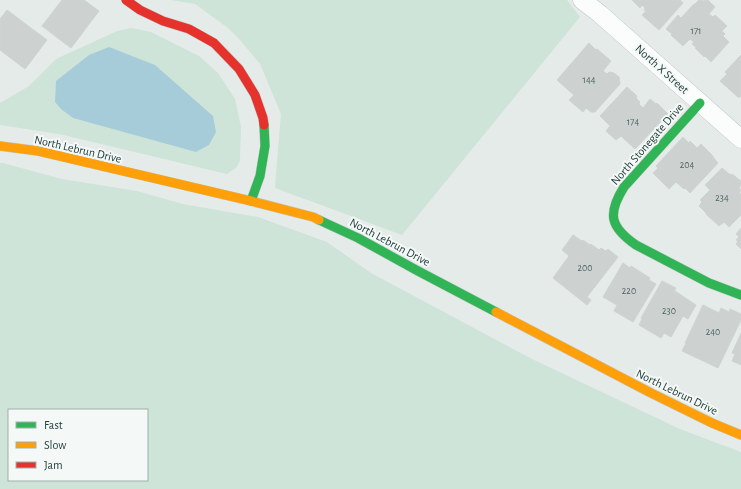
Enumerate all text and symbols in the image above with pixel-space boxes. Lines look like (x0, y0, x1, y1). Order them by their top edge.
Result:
house number: 171 (690, 26, 702, 36)
street label: North X Street (633, 42, 691, 96)
house number: 144 (582, 75, 596, 85)
street label: North Stonegate Drive (608, 101, 686, 187)
house number: 174 (627, 117, 639, 127)
street label: North Lebrun Drive (33, 133, 123, 165)
house number: 204 (680, 160, 695, 170)
house number: 234 (715, 193, 729, 203)
street label: North Lebrun Drive (348, 216, 432, 268)
house number: 200 (577, 263, 593, 273)
house number: 220 (622, 286, 636, 296)
house number: 230 (662, 306, 676, 316)
house number: 240 (706, 327, 720, 337)
street label: North Lebrun Drive (634, 367, 720, 417)
legend (8, 409, 148, 481)
text: Fast (44, 419, 63, 431)
text: Slow (44, 439, 66, 451)
text: Jam (44, 459, 63, 471)

